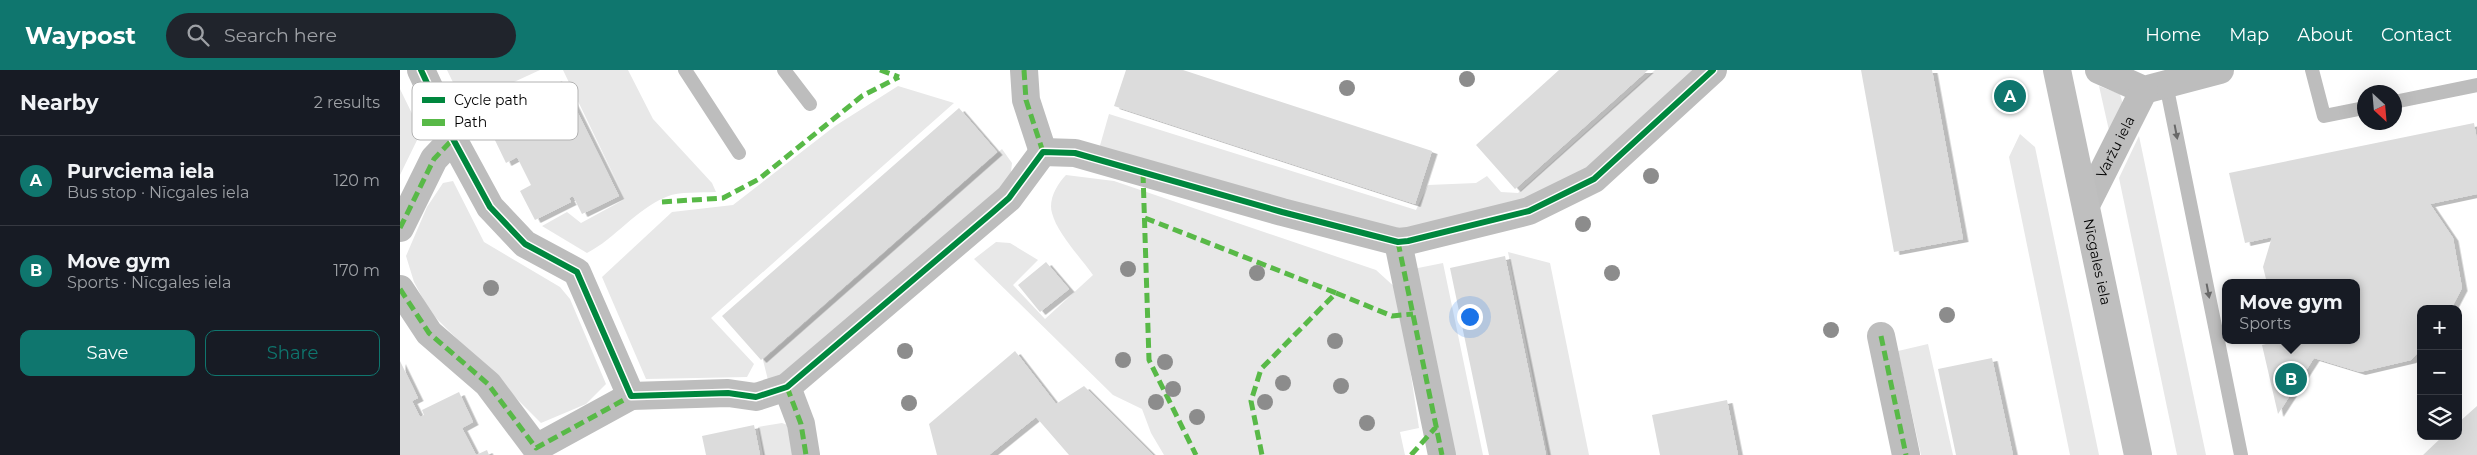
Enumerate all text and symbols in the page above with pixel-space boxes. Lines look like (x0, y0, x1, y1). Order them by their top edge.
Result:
search box (166, 13, 516, 58)
text: Waypost (25, 21, 136, 50)
icon: search (184, 21, 212, 49)
text: Search here (224, 24, 337, 47)
text: Home (2145, 24, 2201, 46)
text: Map (2229, 24, 2269, 46)
text: About (2297, 24, 2353, 46)
text: Contact (2381, 24, 2452, 46)
pin: A (1994, 77, 2026, 115)
legend (412, 82, 578, 140)
north arrow (2357, 85, 2402, 130)
text: Nearby (20, 90, 99, 115)
text: Cycle path (454, 91, 528, 109)
text: 2 results (314, 93, 380, 112)
text: Path (454, 113, 487, 131)
street label: Varžu iela (2092, 113, 2138, 181)
one-way arrow (2172, 125, 2180, 141)
text: Purvciema iela (67, 160, 215, 183)
text: A (30, 171, 42, 190)
text: 120 m (333, 171, 380, 190)
text: Bus stop · Nīcgales iela (67, 183, 249, 202)
street label: Nīcgales iela (2080, 217, 2115, 307)
text: Move gym (67, 250, 170, 273)
text: B (30, 261, 42, 280)
text: 170 m (333, 261, 380, 280)
text: Sports · Nīcgales iela (67, 273, 231, 292)
popup (2222, 279, 2360, 344)
one-way arrow (2204, 284, 2212, 299)
text: Move gym (2239, 291, 2343, 314)
your location (1457, 304, 1483, 330)
map controls (2417, 305, 2462, 440)
button: + (2417, 305, 2462, 350)
text: Sports (2239, 314, 2291, 333)
button: Save (20, 330, 195, 376)
button: Share (205, 330, 380, 376)
button: − (2417, 350, 2462, 395)
pin: B (2275, 360, 2307, 398)
button: layers (2417, 395, 2462, 440)

